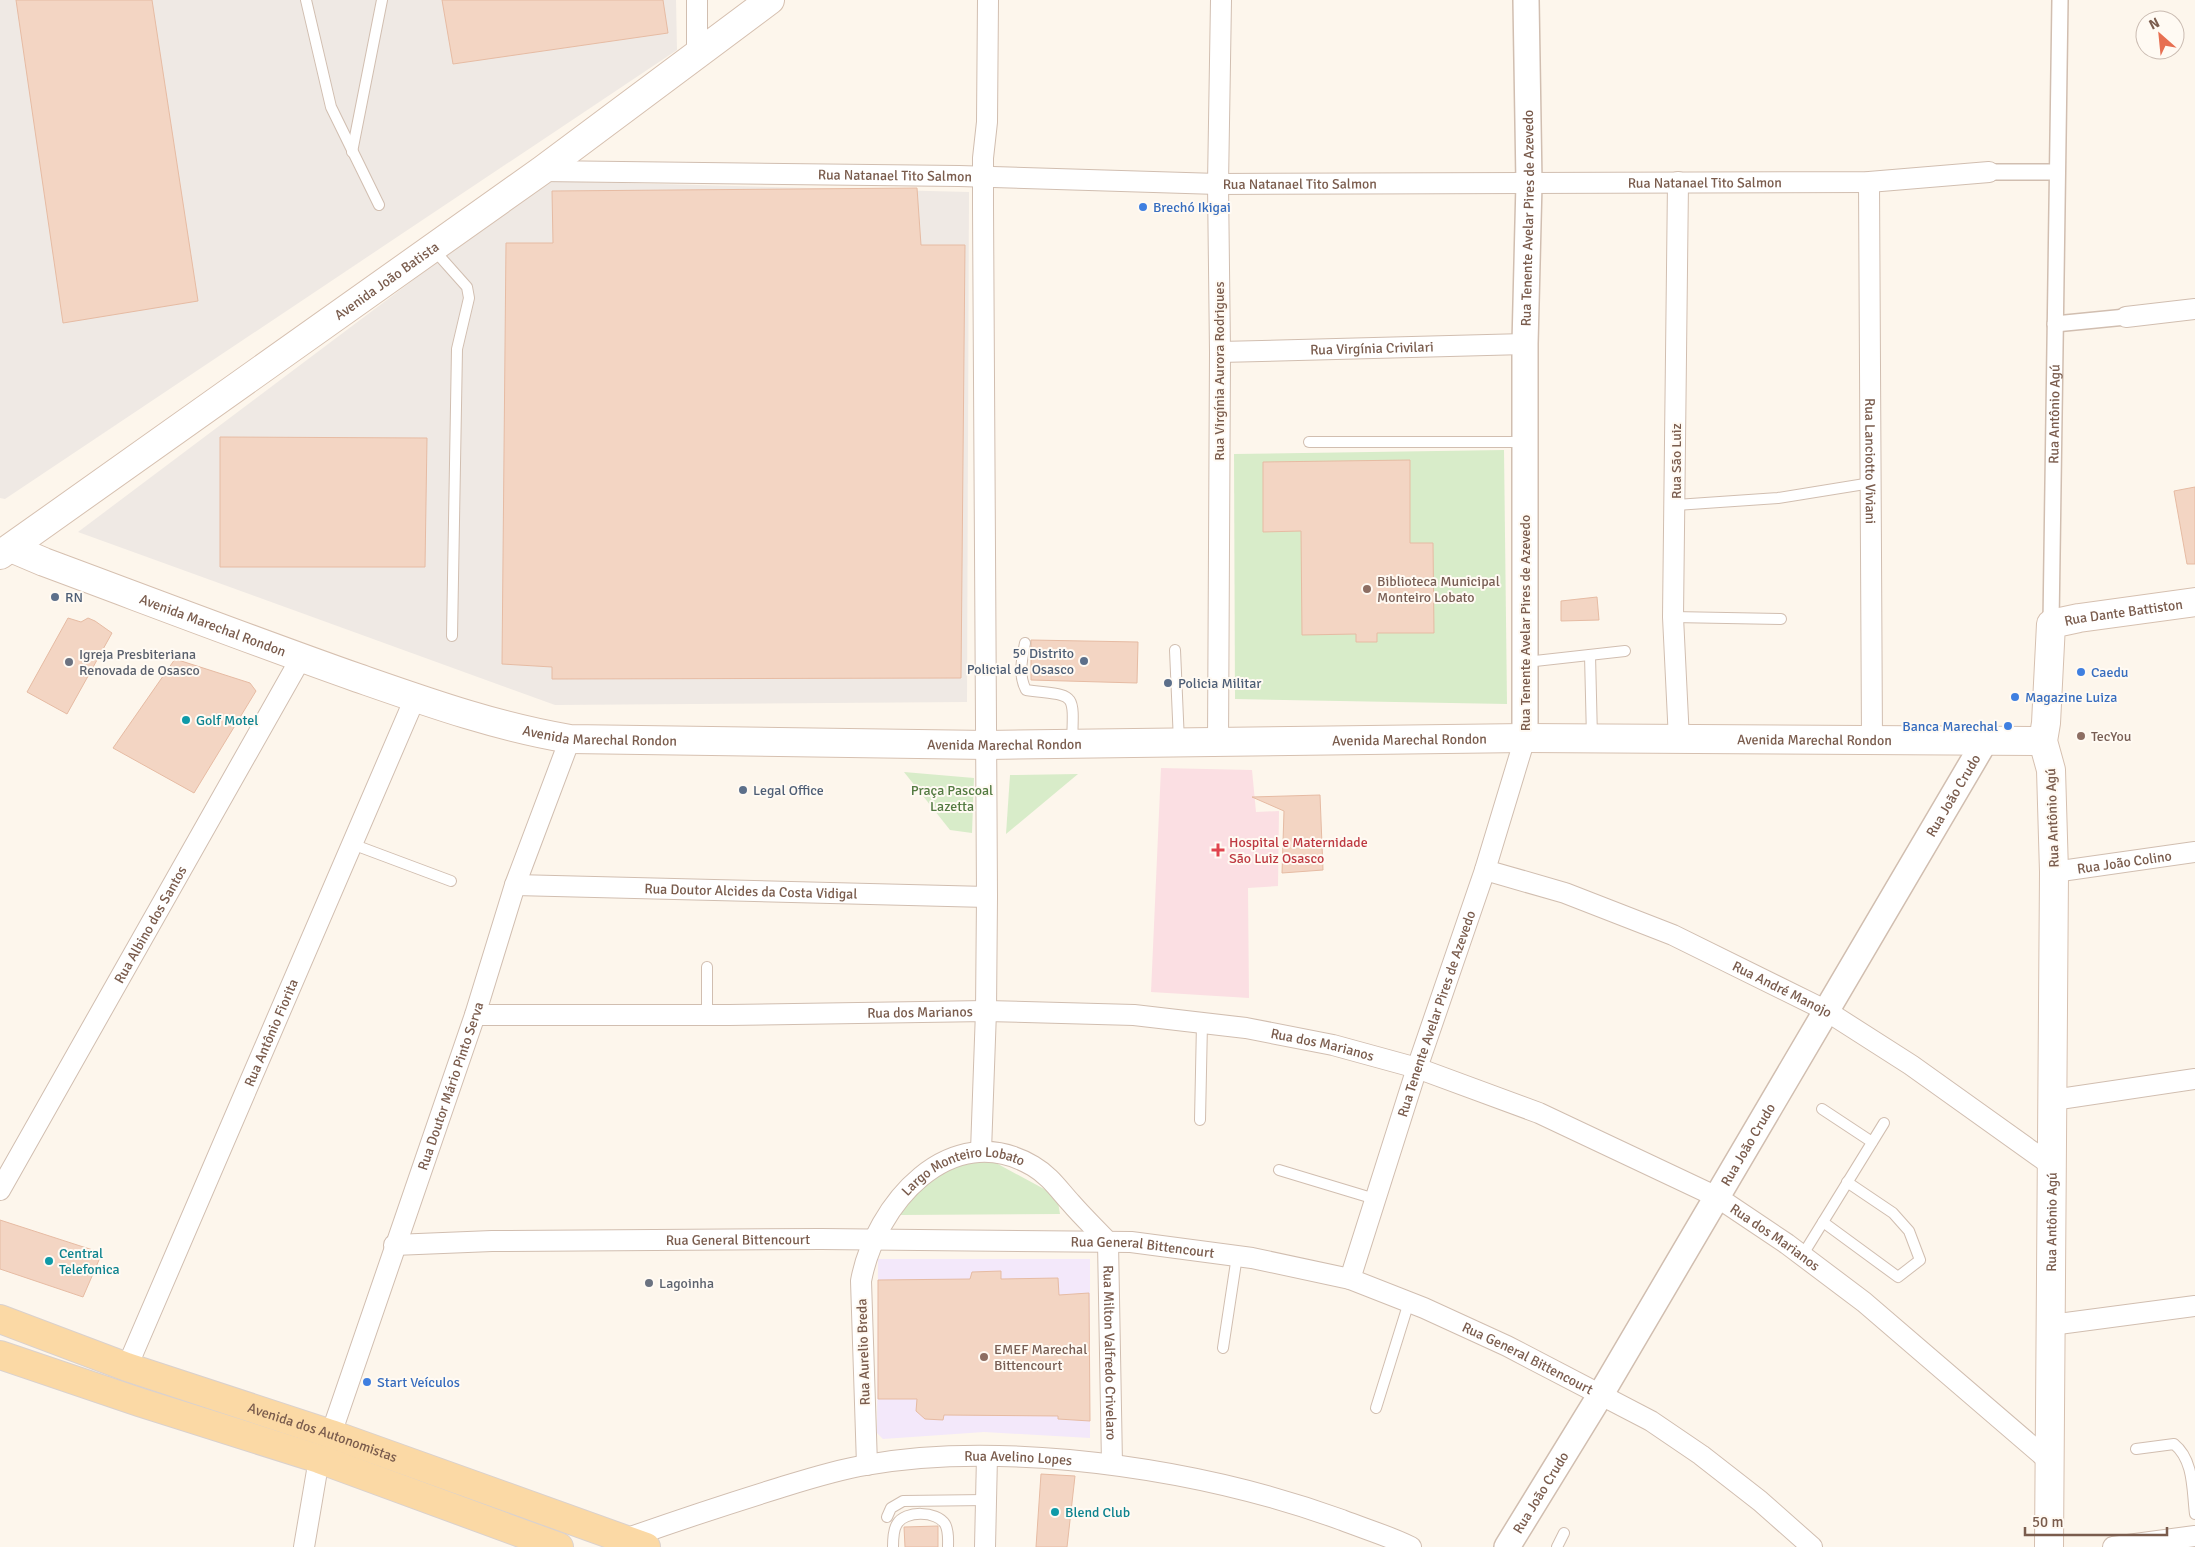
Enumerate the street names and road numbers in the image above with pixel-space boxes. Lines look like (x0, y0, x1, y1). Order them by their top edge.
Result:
street label: Rua Tenente Avelar Pires de Azevedo (1517, 110, 1538, 327)
street label: Rua Natanael Tito Salmon (818, 166, 972, 185)
street label: Rua Natanael Tito Salmon (1628, 174, 1782, 192)
street label: Rua Natanael Tito Salmon (1223, 176, 1377, 193)
street label: Avenida João Batista (331, 238, 442, 324)
street label: Rua Virgínia Aurora Rodrigues (1211, 281, 1228, 461)
street label: Rua Virgínia Crivilari (1310, 338, 1434, 359)
street label: Rua Antônio Agú (2045, 364, 2064, 464)
street label: Rua Lanciotto Viviani (1861, 398, 1879, 524)
street label: Rua São Luiz (1668, 423, 1685, 499)
street label: Rua Tenente Avelar Pires de Azevedo (1517, 515, 1534, 731)
street label: Avenida Marechal Rondon (137, 591, 288, 660)
street label: Rua Dante Battiston (2063, 596, 2184, 630)
street label: Avenida Marechal Rondon (521, 722, 677, 750)
street label: Avenida Marechal Rondon (1332, 730, 1487, 750)
street label: Avenida Marechal Rondon (1737, 731, 1892, 749)
street label: Avenida Marechal Rondon (927, 736, 1082, 754)
street label: Rua João Crudo (1923, 751, 1984, 840)
street label: Rua Antônio Agú (2042, 768, 2063, 868)
street label: Rua João Colino (2076, 847, 2173, 878)
street label: Rua Albino dos Santos (111, 863, 191, 987)
street label: Rua Doutor Alcides da Costa Vidigal (644, 880, 858, 903)
street label: Rua Tenente Avelar Pires de Azevedo (1394, 908, 1479, 1119)
street label: Rua André Manojo (1729, 958, 1835, 1021)
street label: Rua Antônio Fiorita (241, 976, 302, 1089)
street label: Rua Doutor Mário Pinto Serva (414, 1000, 488, 1172)
street label: Rua dos Marianos (867, 1003, 973, 1022)
street label: Rua dos Marianos (1269, 1025, 1376, 1065)
street label: Rua João Crudo (1717, 1100, 1779, 1189)
street label: Largo Monteiro Lobato (898, 1144, 1027, 1200)
street label: Rua Antônio Agú (2043, 1172, 2061, 1272)
street label: Rua dos Marianos (1727, 1200, 1823, 1275)
street label: Rua General Bittencourt (666, 1231, 810, 1249)
street label: Rua General Bittencourt (1071, 1233, 1216, 1262)
street label: Rua Milton Valfredo Crivelaro (1099, 1265, 1120, 1440)
street label: Rua Aurelio Breda (853, 1298, 874, 1406)
street label: Rua General Bittencourt (1459, 1319, 1596, 1398)
street label: Avenida dos Autonomistas (246, 1399, 400, 1466)
street label: Rua Avelino Lopes (964, 1448, 1073, 1469)
street label: Rua João Crudo (1509, 1449, 1573, 1537)

